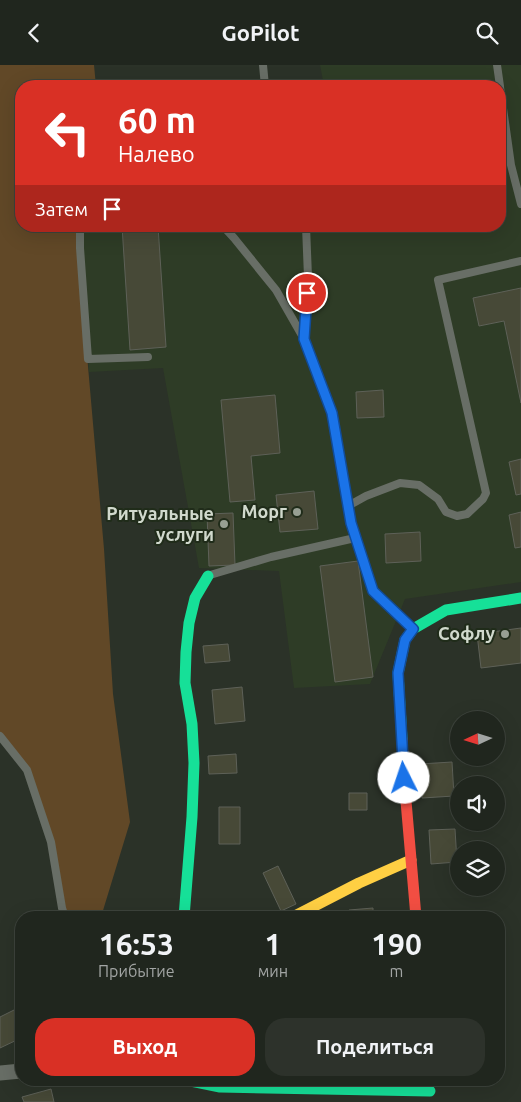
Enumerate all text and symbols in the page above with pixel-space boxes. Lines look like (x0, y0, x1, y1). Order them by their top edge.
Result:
icon: back (20, 19, 48, 47)
icon: search (473, 19, 501, 47)
text: GoPilot (222, 20, 299, 45)
icon: left (35, 100, 100, 165)
text: 60 m (118, 100, 196, 140)
text: Налево (118, 141, 195, 166)
icon: arrive (98, 195, 126, 223)
text: Затем (35, 198, 88, 220)
pin (286, 272, 328, 314)
icon: arrive (293, 279, 321, 307)
place label: Морг (241, 501, 287, 521)
place label: Ритуальные услуги (106, 503, 214, 544)
marker: Морг (291, 506, 303, 518)
marker: Ритуальные услуги (218, 518, 230, 530)
place label: Софлу (438, 623, 495, 643)
marker: Софлу (499, 628, 511, 640)
north arrow (450, 711, 505, 766)
map controls (450, 711, 505, 896)
position arrow (377, 751, 429, 803)
button: sound (450, 776, 505, 831)
button: layers (450, 841, 505, 896)
text: 16:53 (99, 927, 174, 961)
text: 1 (264, 927, 281, 961)
text: 190 (371, 927, 422, 961)
text: Прибытие (98, 962, 175, 980)
text: мин (258, 962, 288, 980)
text: m (390, 962, 403, 980)
button: Выход (35, 1018, 255, 1076)
button: Поделиться (265, 1018, 485, 1076)

